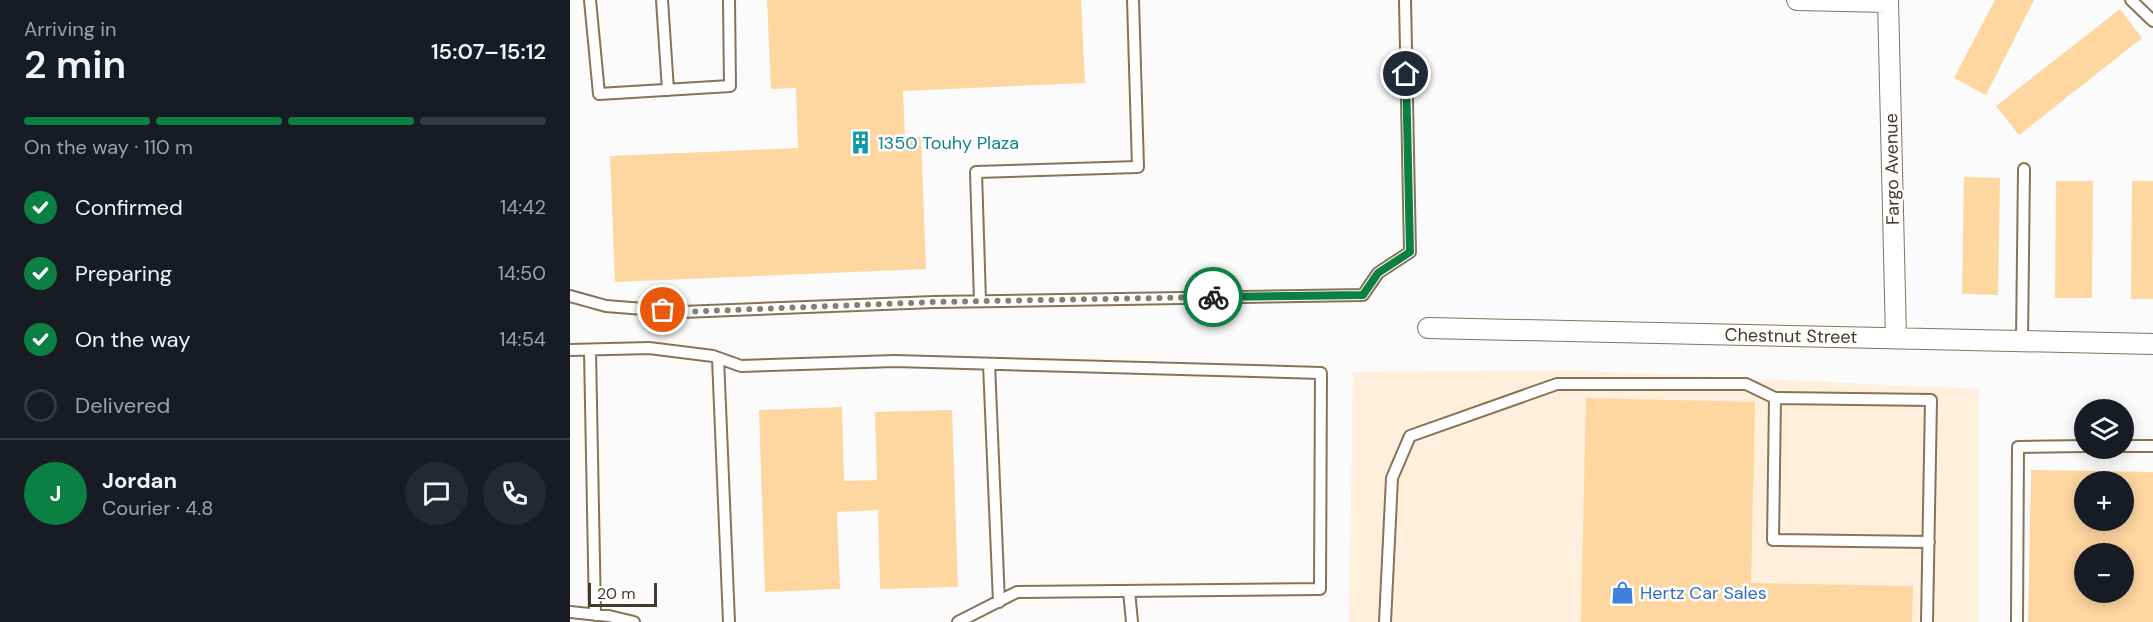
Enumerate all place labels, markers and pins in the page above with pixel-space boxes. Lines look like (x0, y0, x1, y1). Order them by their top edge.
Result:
pin (1380, 48, 1431, 99)
building icon: 1350 Touhy Plaza (847, 130, 873, 156)
place label: 1350 Touhy Plaza (878, 131, 1019, 155)
pin (637, 284, 688, 335)
shop icon: Hertz Car Sales (1609, 580, 1635, 606)
place label: Hertz Car Sales (1640, 581, 1767, 605)

